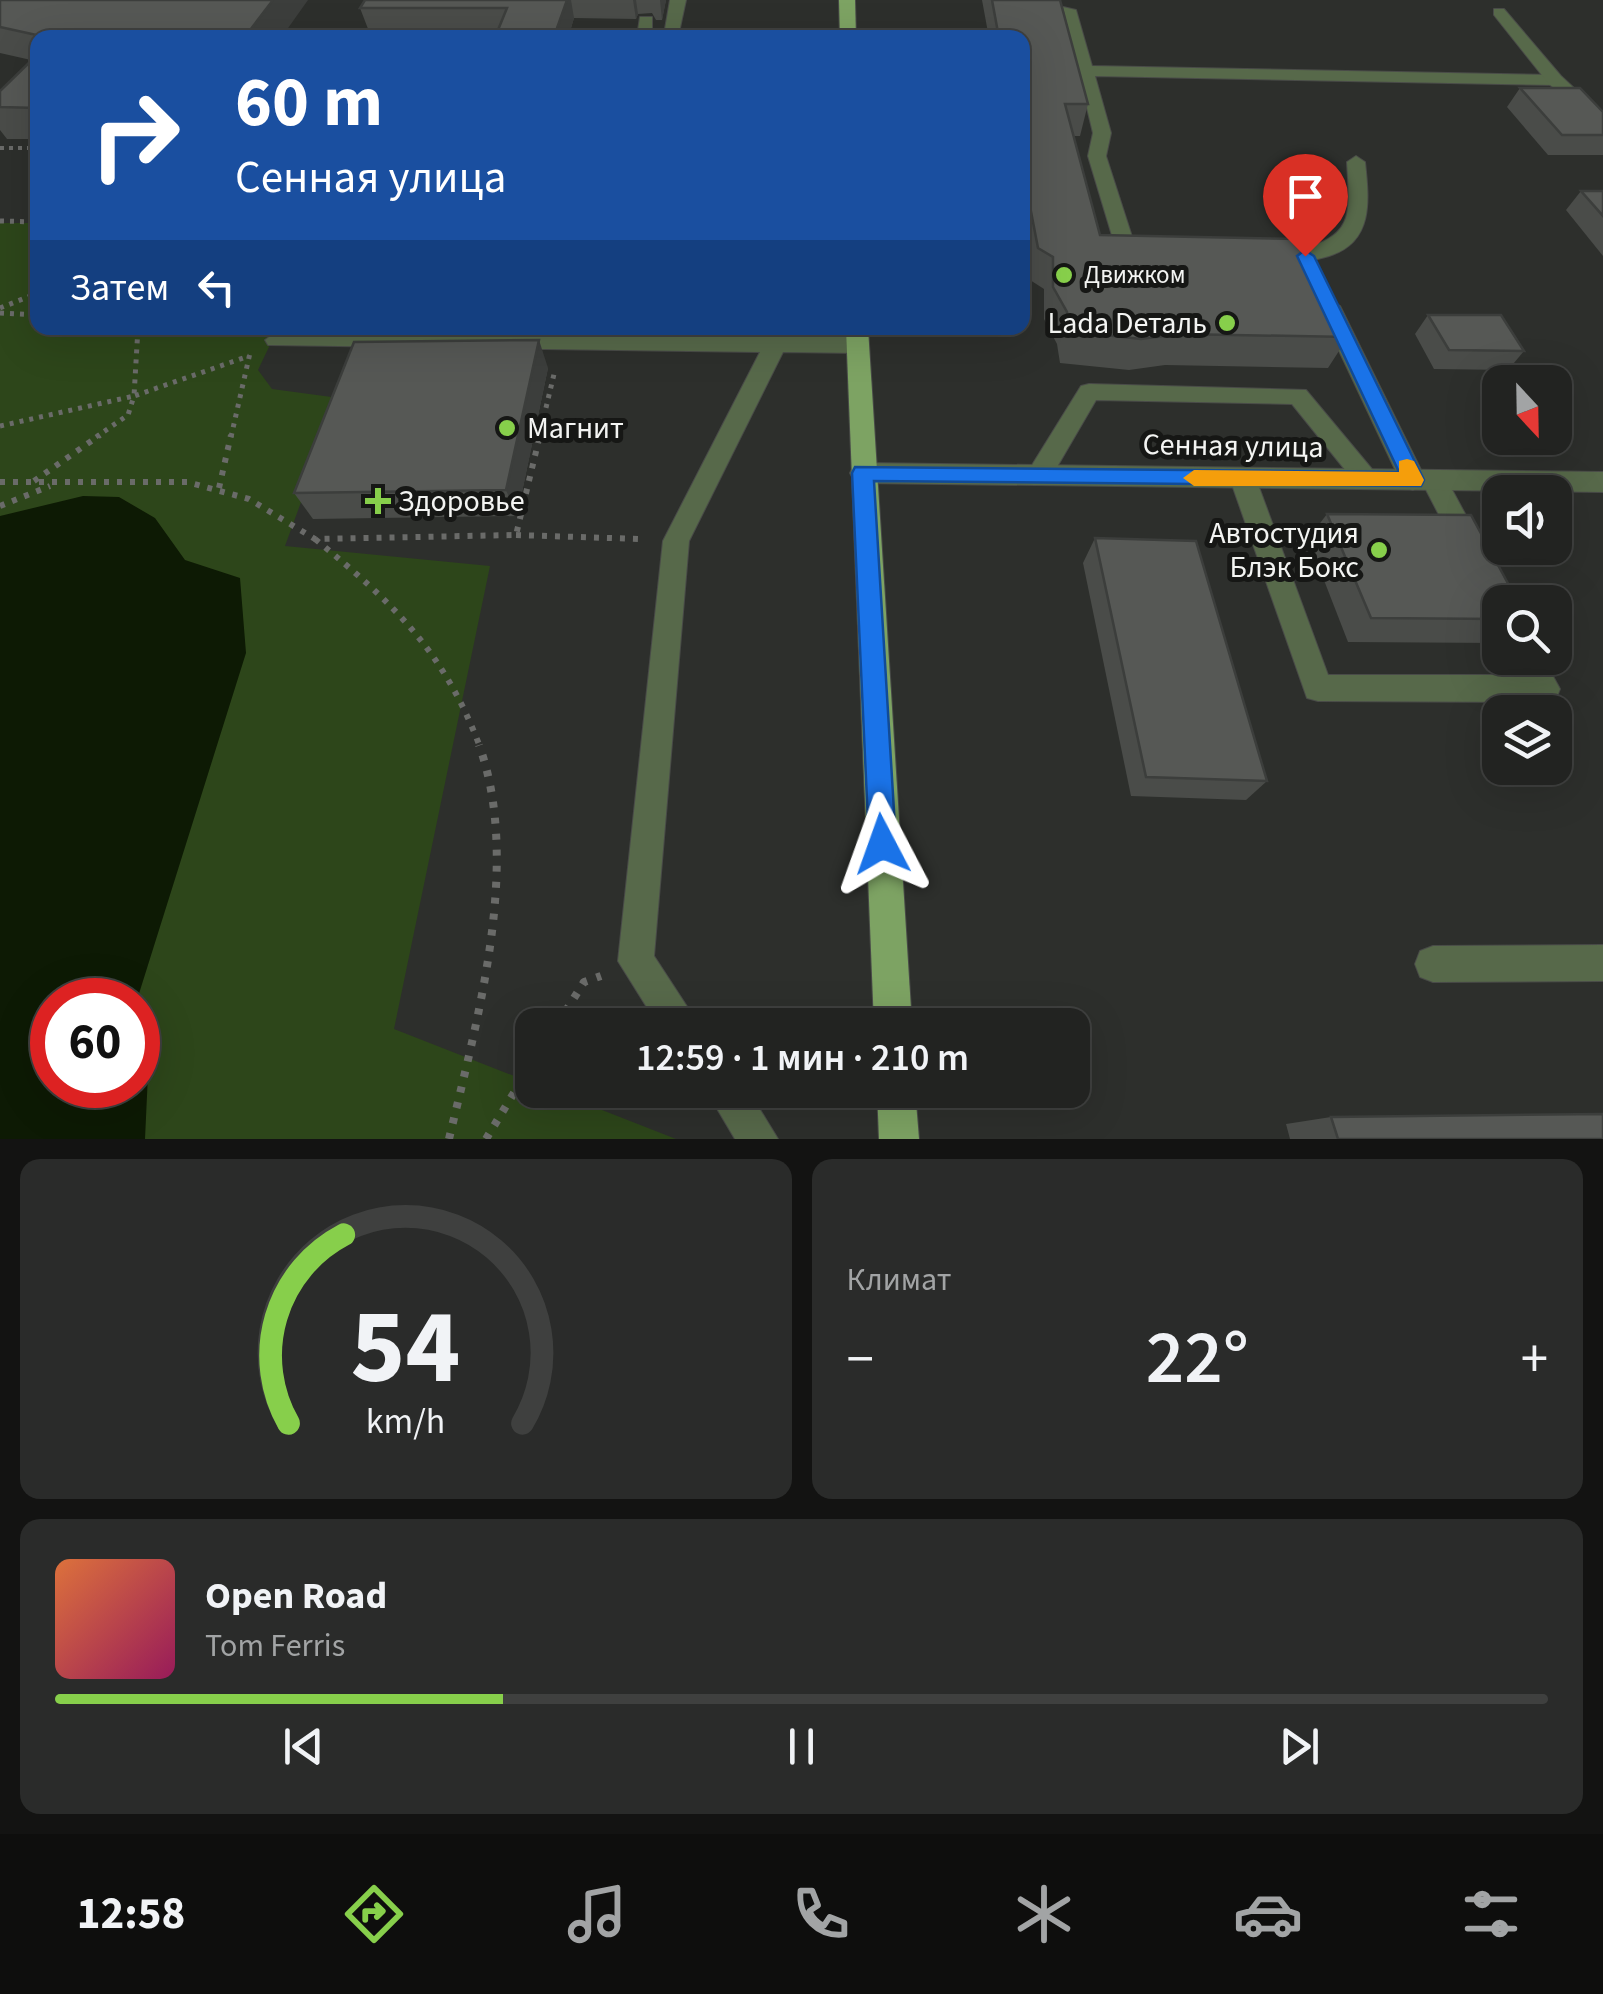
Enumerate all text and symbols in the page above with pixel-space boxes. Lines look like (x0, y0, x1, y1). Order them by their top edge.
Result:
text: 60 m (235, 53, 383, 153)
icon: right (70, 70, 200, 200)
text: Сенная улица (235, 146, 506, 210)
pin (1263, 154, 1348, 257)
icon: arrive (1278, 169, 1333, 224)
place label: Движком (1084, 257, 1185, 293)
icon: left (189, 260, 244, 315)
text: Затем (70, 261, 169, 315)
marker: Движком (1053, 264, 1075, 286)
place label: Lada Dеталь (1048, 302, 1207, 345)
marker: Lada Dеталь (1216, 312, 1238, 334)
north arrow (1482, 365, 1572, 455)
map controls (1482, 365, 1572, 785)
place label: Магнит (527, 407, 624, 450)
marker: Магнит (496, 417, 518, 439)
street label: Сенная улица (1142, 423, 1324, 469)
button: sound (1482, 475, 1572, 565)
place label: Здоровье (398, 480, 525, 523)
marker: Здоровье (367, 490, 389, 512)
place label: Автостудия Блэк Бокс (1209, 512, 1359, 589)
marker: Автостудия Блэк Бокс (1368, 539, 1390, 561)
button: search (1482, 585, 1572, 675)
button: layers (1482, 695, 1572, 785)
position arrow (830, 792, 934, 896)
speed limit sign: 60 (30, 978, 160, 1108)
text: 12:59 · 1 мин · 210 m (636, 1031, 969, 1085)
text: Климат (847, 1257, 951, 1303)
text: 54 (351, 1275, 461, 1423)
text: 22° (1146, 1305, 1249, 1412)
text: − (847, 1321, 874, 1399)
text: + (1521, 1321, 1548, 1399)
text: km/h (366, 1396, 445, 1447)
text: Open Road (205, 1569, 387, 1623)
text: Tom Ferris (205, 1623, 345, 1669)
icon: previous (276, 1719, 331, 1774)
icon: pause (774, 1719, 829, 1774)
icon: next (1272, 1719, 1327, 1774)
icon: directions (339, 1879, 409, 1949)
icon: music (562, 1879, 632, 1949)
icon: phone (786, 1879, 856, 1949)
icon: climate (1009, 1879, 1079, 1949)
icon: car (1233, 1879, 1303, 1949)
icon: filters (1456, 1879, 1526, 1949)
text: 12:58 (77, 1882, 185, 1946)

